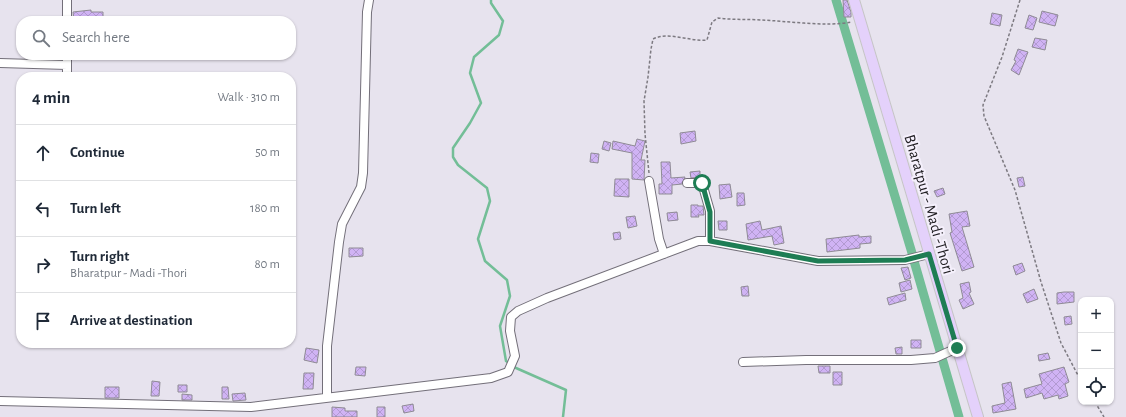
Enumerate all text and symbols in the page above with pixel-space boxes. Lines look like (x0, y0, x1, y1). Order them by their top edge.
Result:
search box (16, 16, 296, 60)
icon: search (30, 27, 52, 49)
text: Search here (62, 30, 130, 45)
text: 4 min (32, 89, 70, 106)
text: Walk · 310 m (217, 91, 280, 104)
street label: Bharatpur - Madi -Thori (901, 133, 957, 276)
icon: ahead (32, 142, 54, 164)
text: Continue (70, 145, 125, 160)
text: 50 m (255, 146, 280, 159)
route start (693, 174, 711, 192)
icon: left (32, 198, 54, 220)
text: Turn left (70, 201, 121, 216)
text: 180 m (250, 202, 280, 215)
text: Turn right (70, 249, 129, 264)
icon: right (32, 254, 54, 276)
text: 80 m (254, 258, 280, 271)
text: Bharatpur - Madi -Thori (70, 267, 187, 280)
map controls (1078, 297, 1114, 405)
button: + (1078, 297, 1114, 333)
icon: arrive (32, 310, 54, 332)
text: Arrive at destination (70, 313, 193, 328)
button: − (1078, 333, 1114, 369)
route end (948, 339, 966, 357)
button: locate (1078, 369, 1114, 405)

